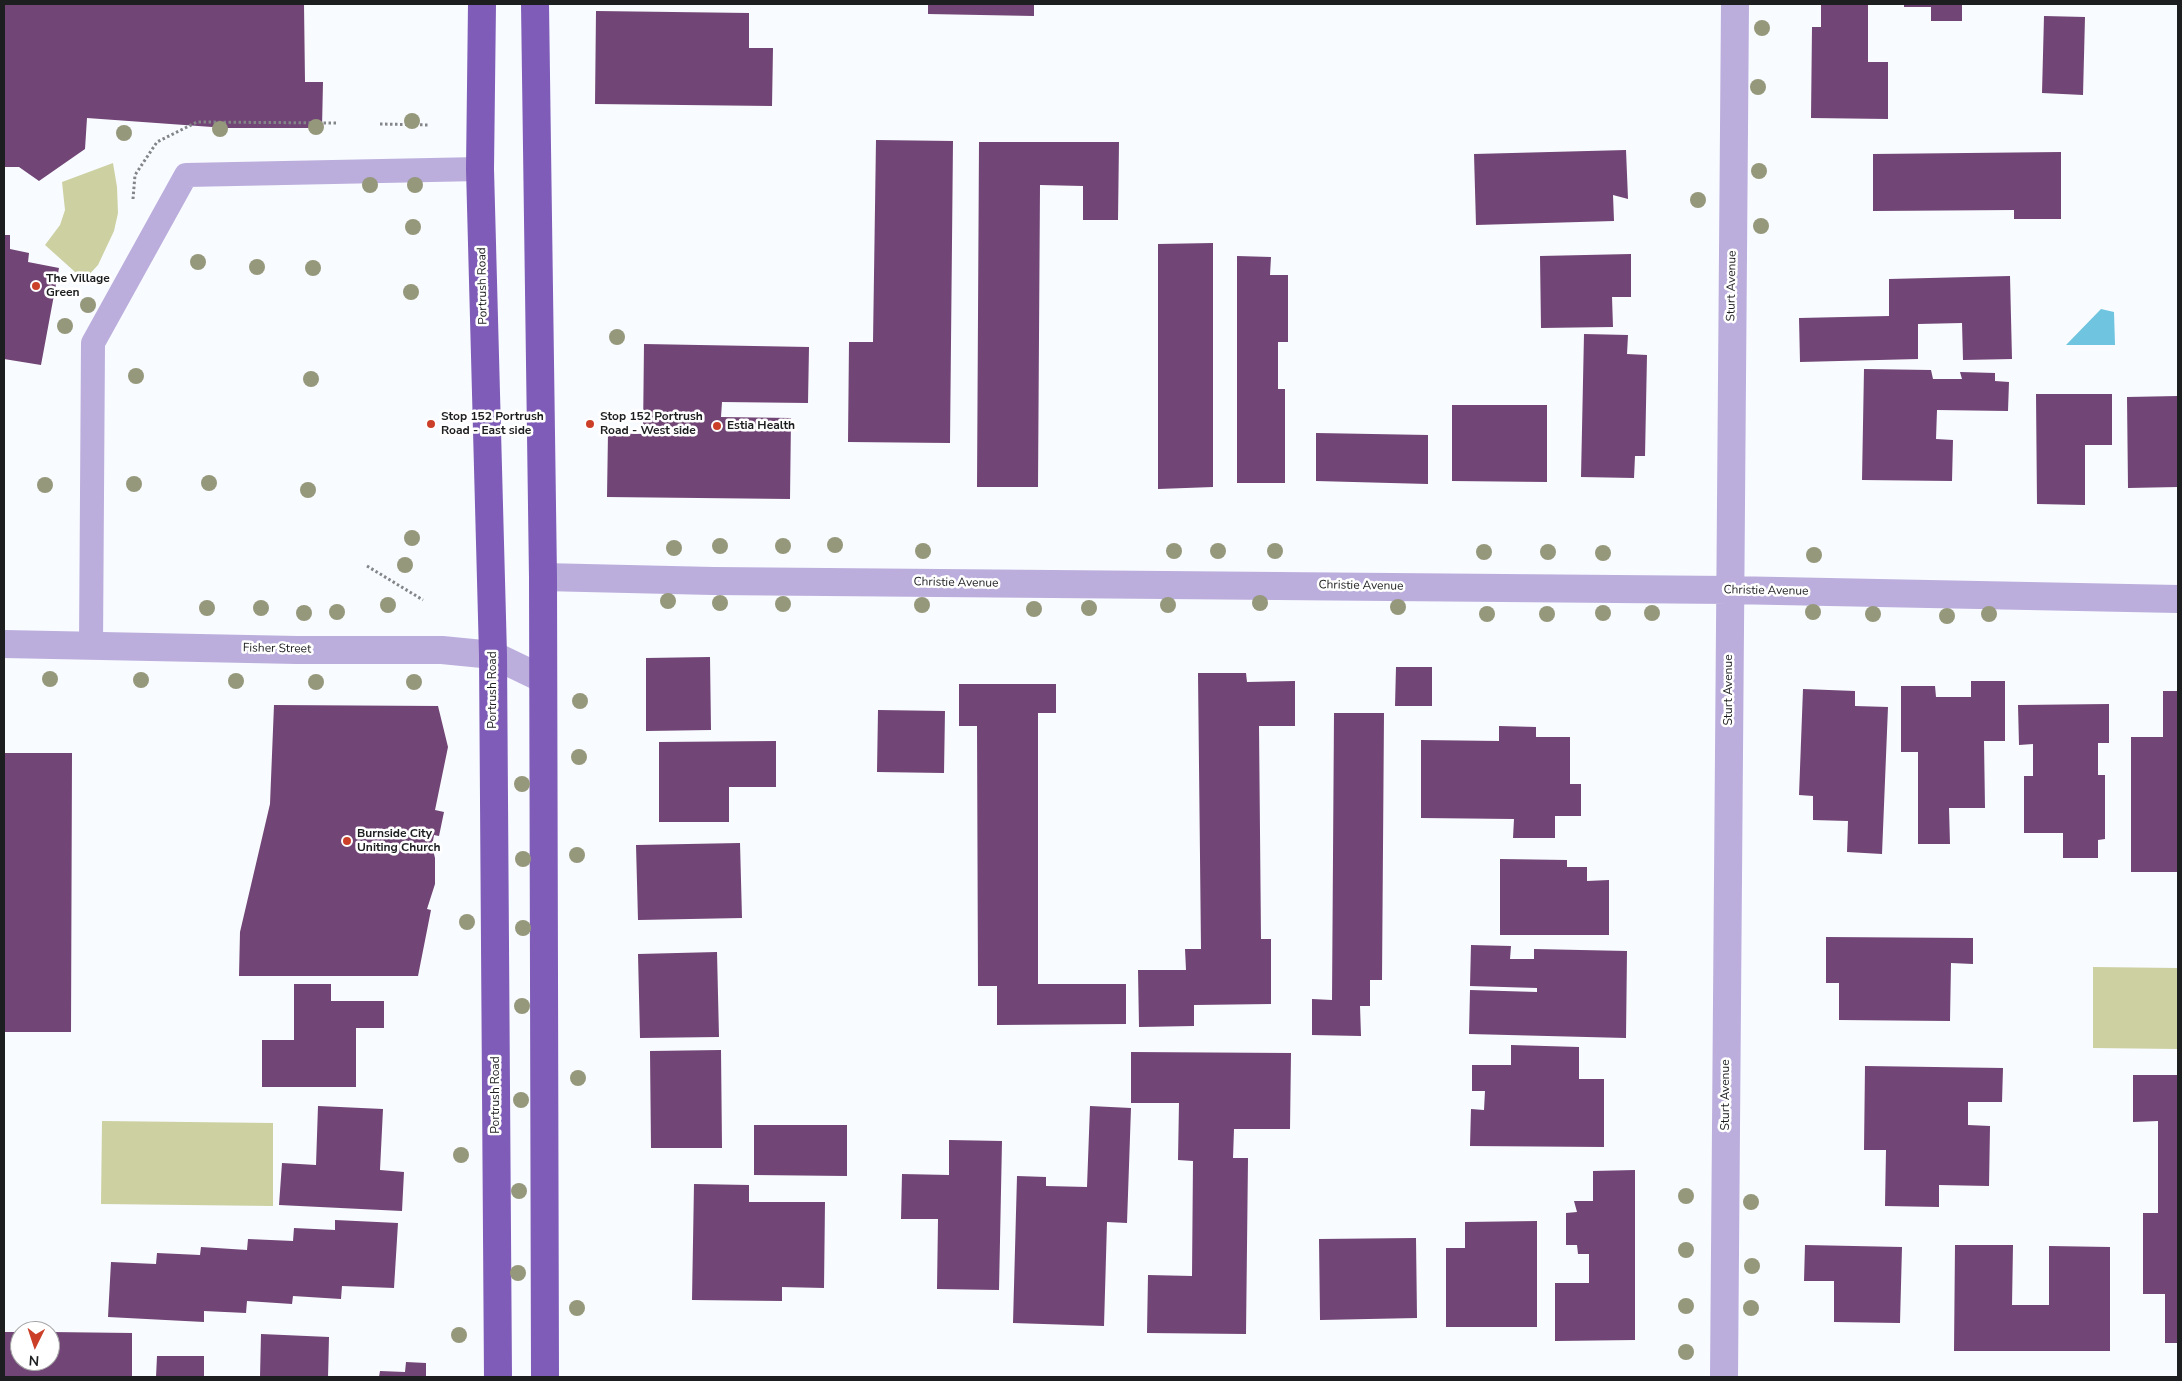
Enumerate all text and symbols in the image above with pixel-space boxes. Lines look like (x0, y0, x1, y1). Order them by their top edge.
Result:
street label: Portrush Road (475, 247, 491, 325)
street label: Sturt Avenue (1724, 250, 1740, 322)
place label: The Village Green (46, 272, 110, 300)
marker: The Village Green (30, 280, 42, 292)
place label: Stop 152 Portrush Road - East side (441, 410, 544, 438)
place label: Stop 152 Portrush Road - West side (600, 410, 703, 438)
marker: Stop 152 Portrush Road - East side (425, 418, 437, 430)
marker: Stop 152 Portrush Road - West side (584, 418, 596, 430)
place label: Estia Health (727, 419, 795, 433)
marker: Estia Health (711, 420, 723, 432)
street label: Christie Avenue (913, 575, 999, 591)
street label: Christie Avenue (1318, 578, 1404, 594)
street label: Christie Avenue (1723, 583, 1809, 599)
street label: Fisher Street (243, 641, 311, 657)
street label: Portrush Road (486, 651, 500, 729)
street label: Sturt Avenue (1722, 654, 1736, 726)
place label: Burnside City Uniting Church (357, 827, 441, 855)
marker: Burnside City Uniting Church (341, 835, 353, 847)
street label: Portrush Road (489, 1056, 503, 1134)
street label: Sturt Avenue (1719, 1059, 1733, 1131)
north arrow (10, 1321, 60, 1371)
text: N (28, 1351, 40, 1370)

